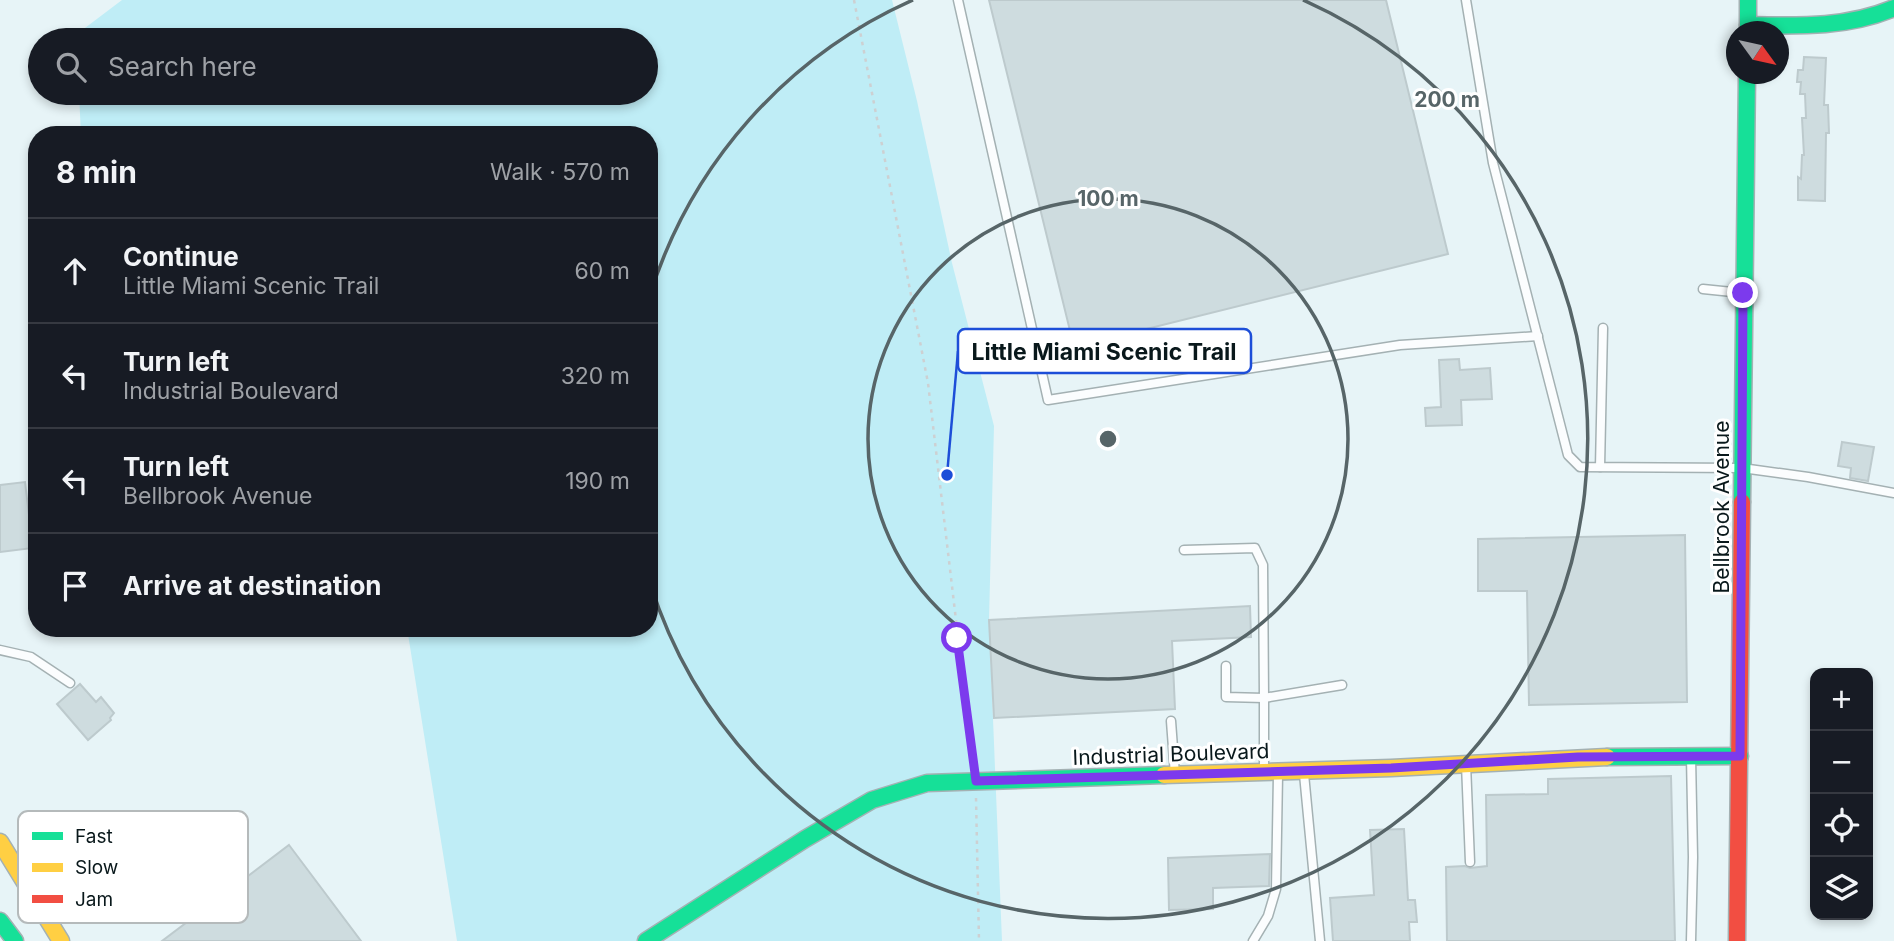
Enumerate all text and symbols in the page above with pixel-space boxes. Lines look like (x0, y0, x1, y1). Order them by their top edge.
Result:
north arrow (1726, 21, 1789, 84)
search box (28, 28, 658, 105)
icon: search (52, 48, 90, 86)
text: Search here (108, 51, 257, 82)
text: 200 m (1414, 87, 1480, 112)
text: 8 min (56, 154, 137, 190)
text: Walk · 570 m (490, 158, 630, 186)
text: 100 m (1077, 186, 1139, 211)
text: Continue (123, 241, 239, 272)
icon: ahead (56, 252, 94, 290)
text: 60 m (575, 257, 630, 285)
text: Little Miami Scenic Trail (123, 272, 379, 300)
route end (1727, 277, 1758, 308)
callout: Little Miami Scenic Trail (958, 329, 1251, 373)
text: Little Miami Scenic Trail (971, 338, 1237, 366)
text: Turn left (123, 346, 229, 377)
icon: left (56, 357, 94, 395)
text: 320 m (561, 362, 630, 390)
text: Industrial Boulevard (123, 377, 339, 405)
street label: Bellbrook Avenue (1709, 421, 1734, 593)
centre of rings (1096, 427, 1120, 451)
text: Turn left (123, 451, 229, 482)
icon: left (56, 462, 94, 500)
text: 190 m (565, 467, 630, 495)
text: Bellbrook Avenue (123, 482, 312, 510)
icon: arrive (56, 567, 94, 605)
text: Arrive at destination (123, 570, 382, 601)
route start (941, 622, 972, 653)
map controls (1810, 668, 1873, 920)
button: + (1810, 668, 1873, 731)
button: − (1810, 731, 1873, 794)
street label: Industrial Boulevard (1072, 738, 1270, 770)
button: locate (1810, 794, 1873, 857)
legend (18, 811, 248, 923)
text: Fast (75, 825, 113, 848)
text: Slow (75, 856, 118, 879)
button: layers (1810, 857, 1873, 920)
text: Jam (75, 888, 113, 911)

